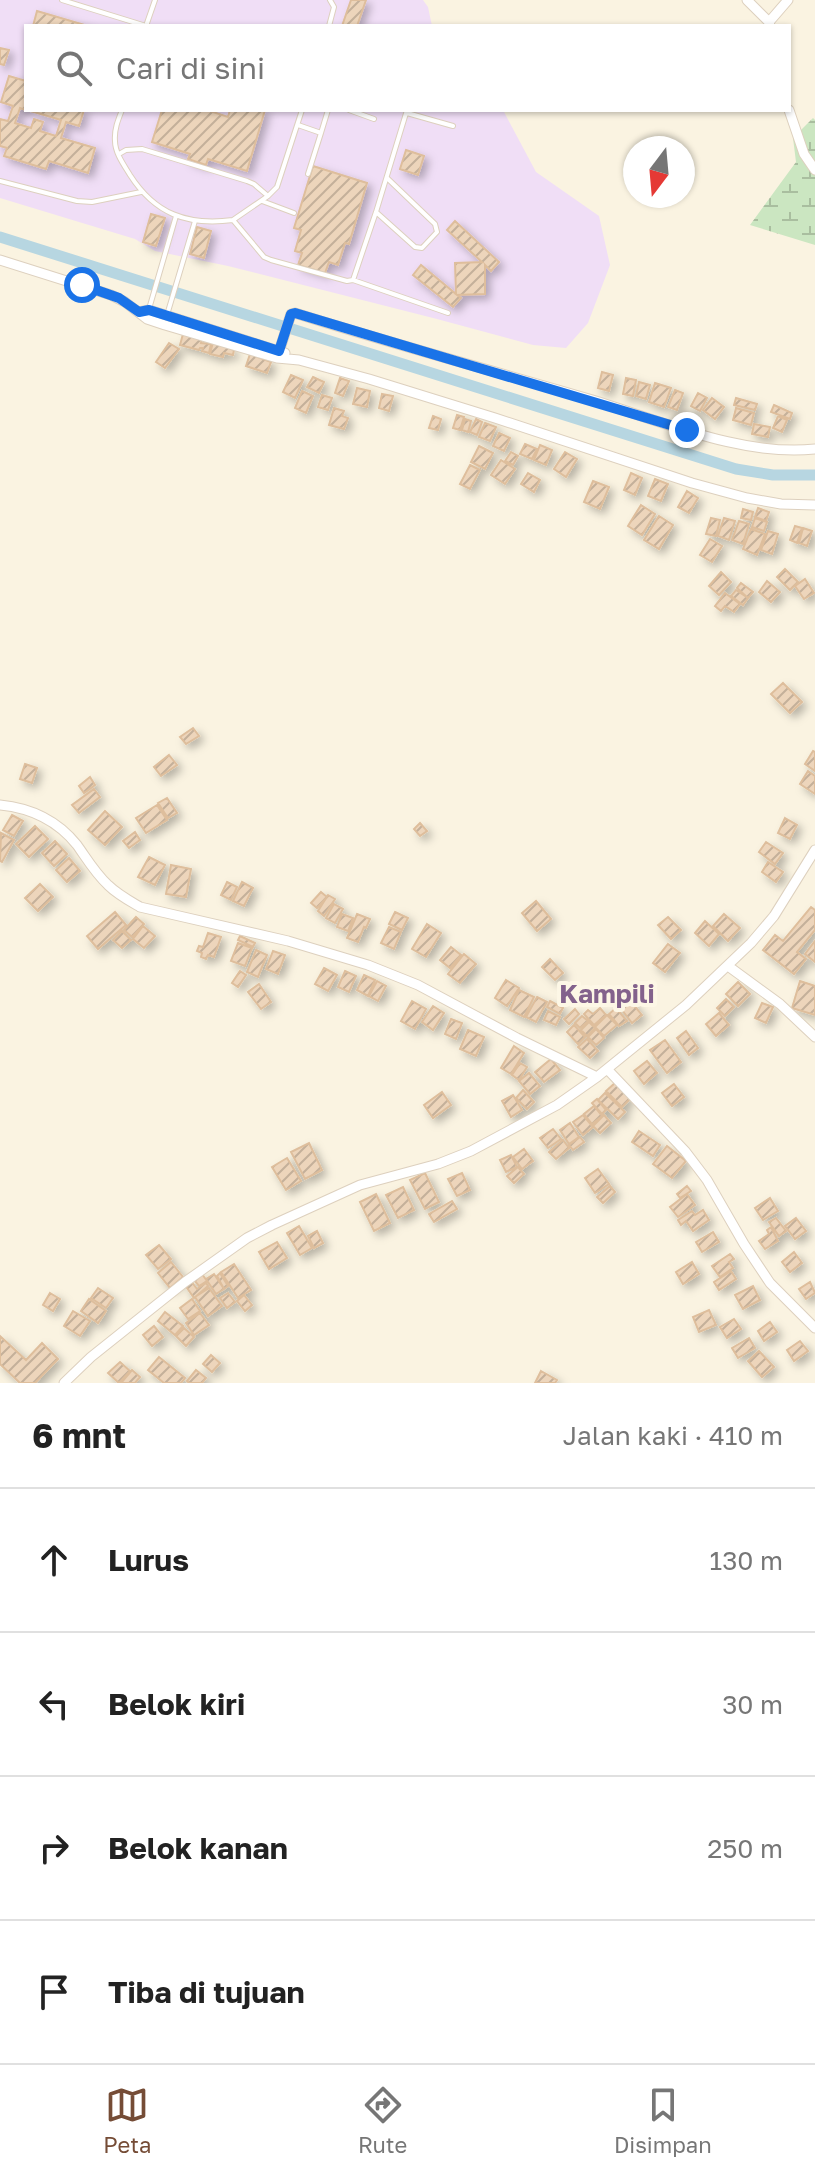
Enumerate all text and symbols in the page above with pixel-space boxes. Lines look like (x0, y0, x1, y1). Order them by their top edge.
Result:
search box (24, 24, 791, 112)
icon: search (52, 46, 96, 90)
text: Cari di sini (116, 50, 265, 86)
north arrow (623, 136, 695, 208)
route start (64, 267, 100, 303)
route end (669, 412, 705, 448)
district label: Kampili (559, 978, 655, 1009)
text: 6 mnt (32, 1415, 126, 1455)
text: Jalan kaki · 410 m (563, 1420, 783, 1451)
icon: ahead (32, 1538, 76, 1582)
text: Lurus (108, 1542, 189, 1578)
text: 130 m (710, 1545, 783, 1576)
icon: left (32, 1682, 76, 1726)
text: Belok kiri (108, 1686, 245, 1722)
text: 30 m (722, 1689, 783, 1720)
icon: right (32, 1826, 76, 1870)
text: Belok kanan (108, 1830, 288, 1866)
text: 250 m (707, 1833, 783, 1864)
icon: arrive (32, 1970, 76, 2014)
text: Tiba di tujuan (108, 1974, 305, 2010)
tab: Peta (103, 2083, 151, 2158)
tab: Rute (358, 2083, 407, 2158)
tab: Disimpan (614, 2083, 712, 2158)

